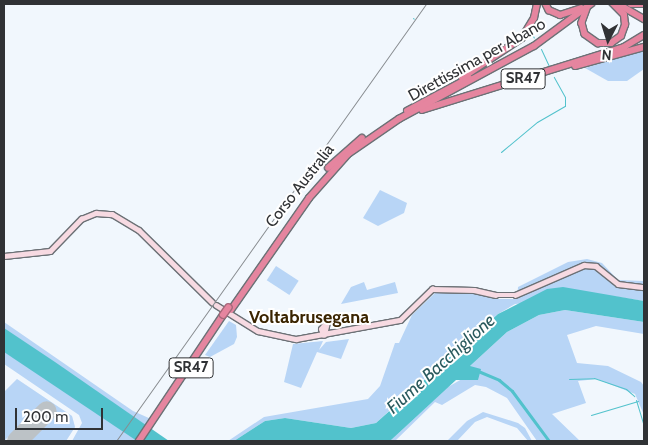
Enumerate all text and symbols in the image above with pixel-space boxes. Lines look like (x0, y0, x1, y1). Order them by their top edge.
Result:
street label: Direttissima per Abano (405, 14, 549, 106)
north arrow (583, 15, 633, 65)
text: N (601, 46, 612, 64)
road number: SR47 (500, 66, 546, 92)
street label: Corso Australia (262, 141, 338, 231)
district label: Voltabrusegana (249, 306, 369, 328)
water label: Fiume Bacchiglione (382, 310, 500, 418)
road number: SR47 (168, 356, 214, 380)
scale bar (18, 398, 105, 430)
text: 200 m (23, 408, 68, 426)

